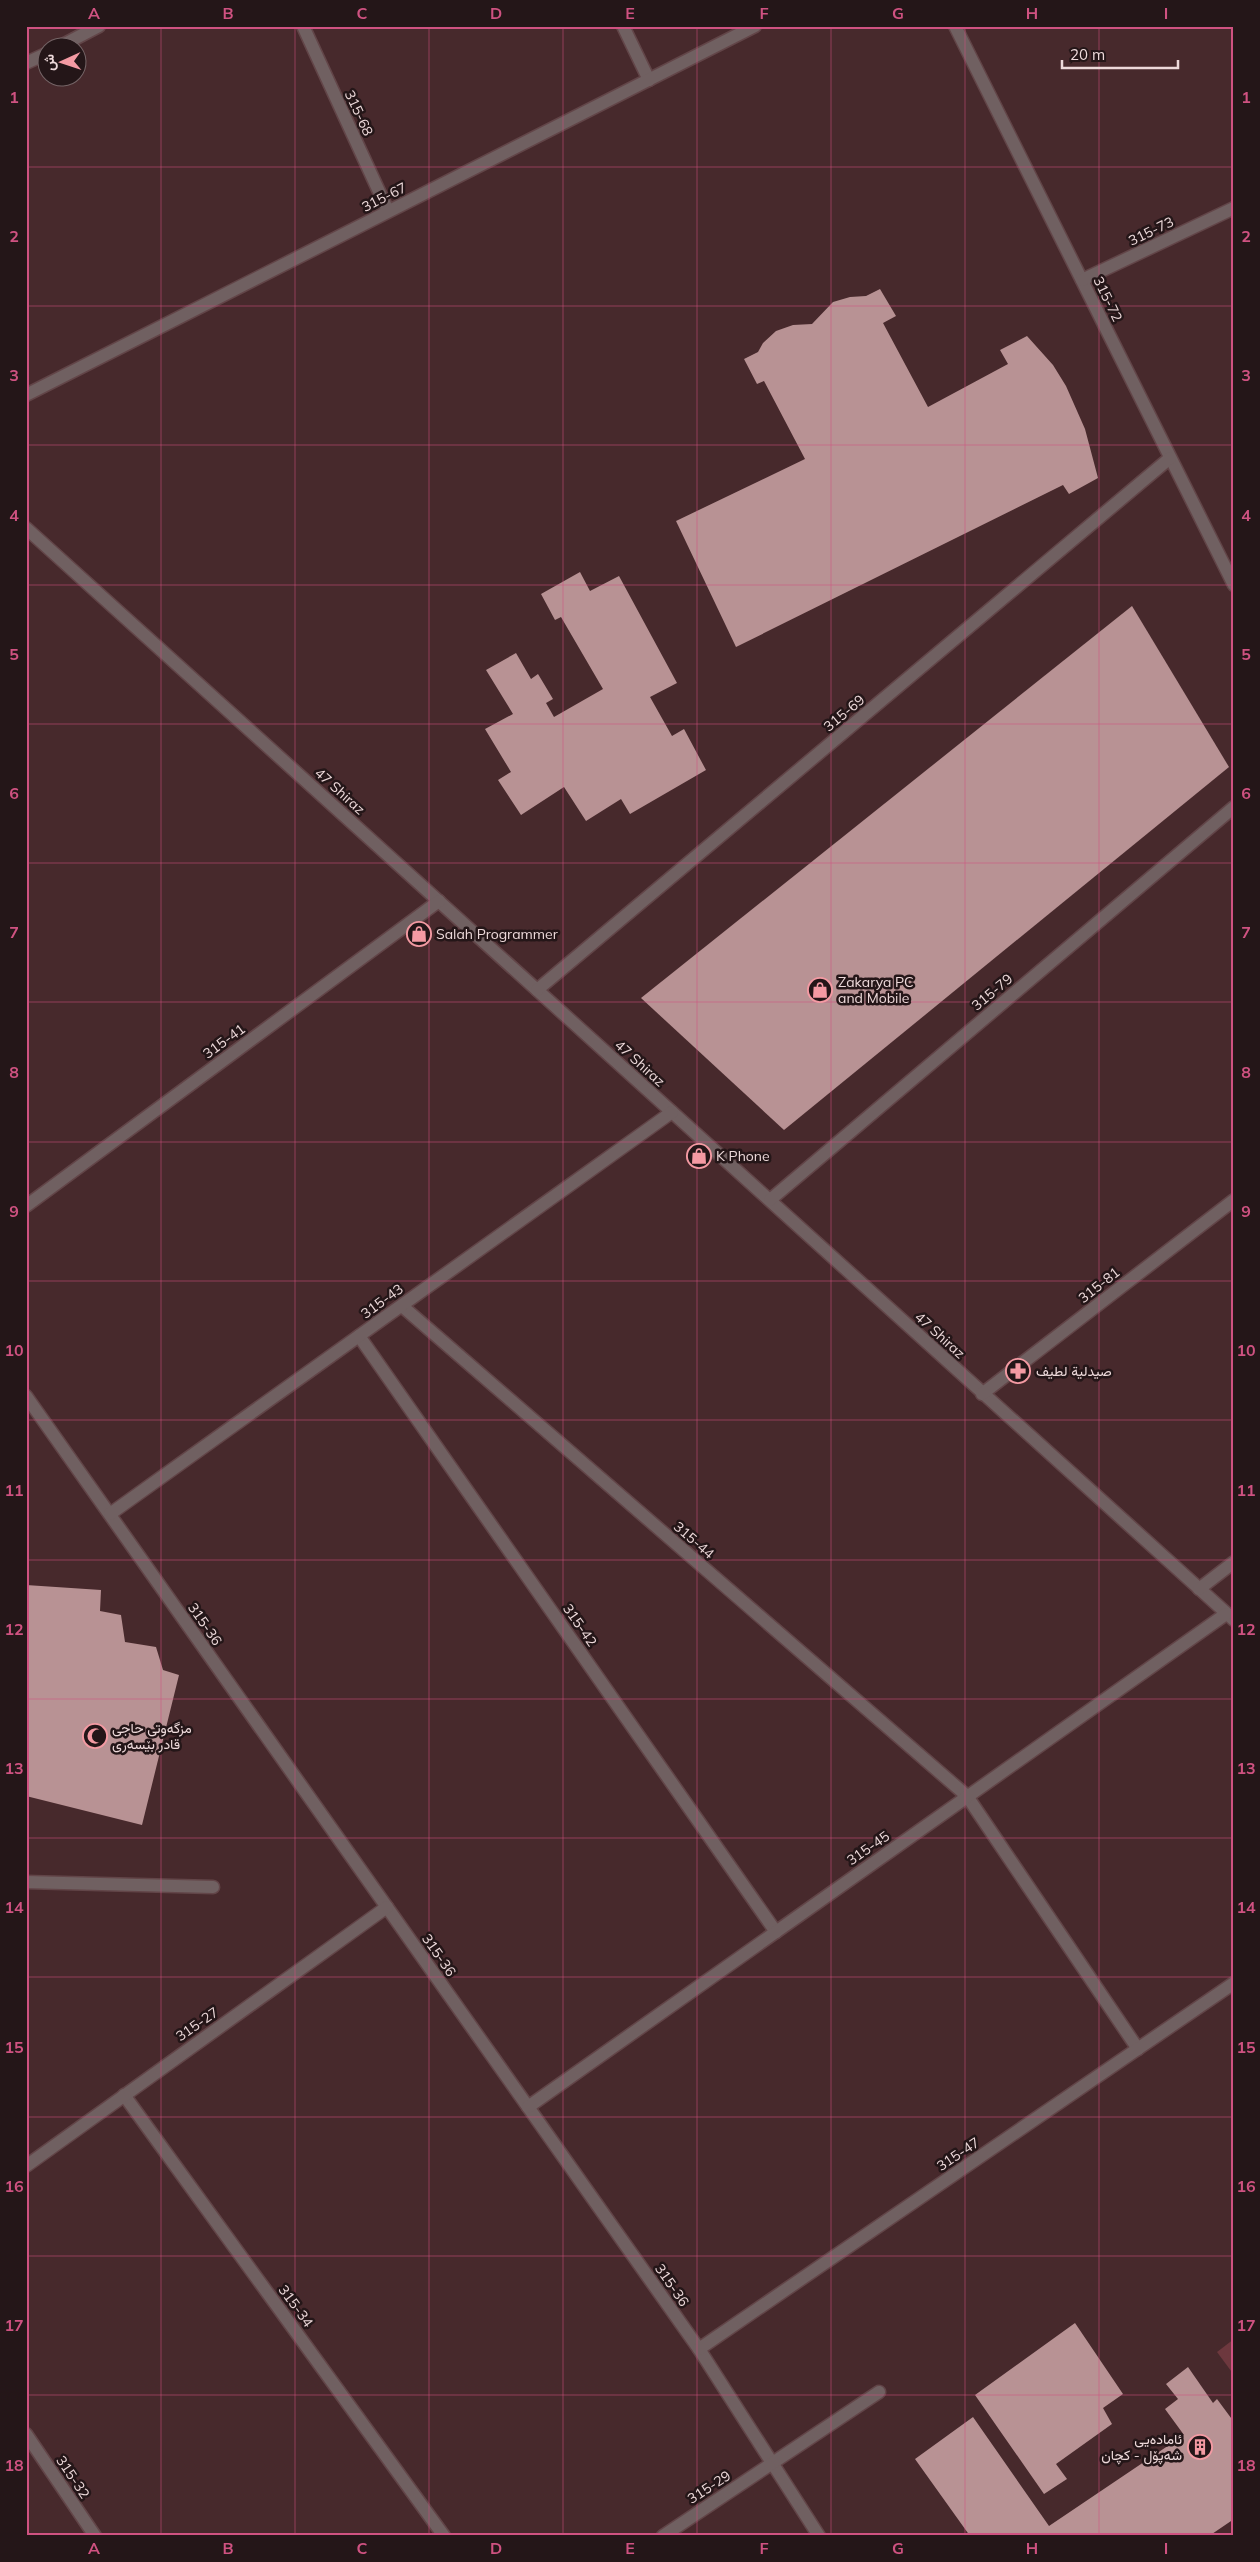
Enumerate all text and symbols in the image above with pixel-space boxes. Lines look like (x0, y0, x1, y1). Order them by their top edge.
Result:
text: A (88, 3, 100, 23)
text: B (222, 3, 234, 23)
text: C (357, 3, 368, 23)
text: D (490, 3, 502, 23)
text: E (625, 3, 635, 23)
text: F (759, 3, 769, 23)
text: G (892, 3, 904, 23)
text: H (1026, 3, 1038, 23)
text: I (1164, 3, 1168, 23)
north arrow (38, 38, 88, 88)
scale bar (1062, 38, 1179, 70)
text: 20 m (1070, 45, 1105, 64)
text: ش (40, 54, 58, 72)
text: 1 (9, 87, 19, 107)
street label: 315-68 (341, 87, 377, 139)
text: 1 (1241, 87, 1251, 107)
street label: 315-67 (359, 178, 409, 216)
street label: 315-73 (1125, 212, 1177, 250)
text: 2 (9, 226, 19, 246)
text: 2 (1241, 226, 1251, 246)
street label: 315-72 (1089, 273, 1127, 325)
text: 3 (9, 365, 19, 385)
text: 3 (1241, 365, 1251, 385)
text: 4 (9, 505, 19, 525)
text: 4 (1241, 505, 1251, 525)
text: 5 (9, 644, 19, 664)
text: 5 (1241, 644, 1251, 664)
street label: 315-69 (820, 691, 868, 735)
street label: 47 Shiraz (311, 764, 369, 818)
text: 6 (9, 783, 19, 803)
text: 6 (1241, 783, 1251, 803)
shop icon: Salah Programmer (406, 921, 432, 947)
text: 7 (9, 922, 19, 942)
text: 7 (1241, 922, 1251, 942)
place label: Salah Programmer (436, 925, 559, 943)
street label: 315-79 (968, 970, 1016, 1014)
place label: Zakarya PC and Mobile (838, 973, 914, 1007)
shop icon: Zakarya PC and Mobile (807, 977, 833, 1003)
street label: 315-41 (199, 1020, 249, 1062)
street label: 47 Shiraz (611, 1036, 669, 1090)
text: 8 (9, 1062, 19, 1082)
text: 8 (1241, 1062, 1251, 1082)
shop icon: K Phone (686, 1143, 712, 1169)
place label: K Phone (716, 1147, 770, 1165)
text: 9 (9, 1201, 19, 1221)
text: 9 (1241, 1201, 1251, 1221)
street label: 315-81 (1075, 1263, 1123, 1307)
street label: 315-43 (357, 1280, 407, 1322)
street label: 47 Shiraz (911, 1308, 969, 1362)
text: 10 (4, 1340, 24, 1360)
text: 10 (1236, 1340, 1256, 1360)
pharmacy icon: صیدلیة لطیف (1005, 1358, 1031, 1384)
place label: صیدلیة لطیف (1036, 1362, 1112, 1380)
text: 11 (4, 1480, 24, 1500)
text: 11 (1236, 1480, 1256, 1500)
street label: 315-44 (670, 1517, 718, 1563)
street label: 315-36 (184, 1599, 226, 1649)
street label: 315-42 (559, 1600, 601, 1650)
text: 12 (4, 1619, 24, 1639)
text: 12 (1236, 1619, 1256, 1639)
place label: مزگەوتی حاجی قادر بێسەری (112, 1719, 192, 1753)
mosque icon: مزگەوتی حاجی قادر بێسەری (82, 1723, 108, 1749)
text: 13 (4, 1758, 24, 1778)
text: 13 (1236, 1758, 1256, 1778)
street label: 315-45 (843, 1827, 893, 1869)
text: 14 (4, 1897, 24, 1917)
text: 14 (1236, 1897, 1256, 1917)
street label: 315-36 (418, 1930, 460, 1980)
street label: 315-27 (172, 2003, 222, 2045)
text: 15 (4, 2037, 24, 2057)
text: 15 (1236, 2037, 1256, 2057)
street label: 315-47 (933, 2133, 983, 2175)
text: 16 (4, 2176, 24, 2196)
text: 16 (1236, 2176, 1256, 2196)
street label: 315-36 (651, 2260, 693, 2310)
street label: 315-34 (275, 2281, 318, 2331)
text: 17 (4, 2315, 24, 2335)
text: 17 (1236, 2315, 1256, 2335)
place label: ئامادەیی شەپۆل - کچان (1101, 2430, 1182, 2465)
building icon: ئامادەیی شەپۆل - کچان (1187, 2434, 1213, 2460)
street label: 315-32 (52, 2452, 94, 2502)
text: 18 (4, 2455, 24, 2475)
text: 18 (1236, 2455, 1256, 2475)
street label: 315-29 (684, 2466, 734, 2508)
text: A (88, 2538, 100, 2558)
text: B (222, 2538, 234, 2558)
text: C (357, 2538, 368, 2558)
text: D (490, 2538, 502, 2558)
text: E (625, 2538, 635, 2558)
text: F (759, 2538, 769, 2558)
text: G (892, 2538, 904, 2558)
text: H (1026, 2538, 1038, 2558)
text: I (1164, 2538, 1168, 2558)

